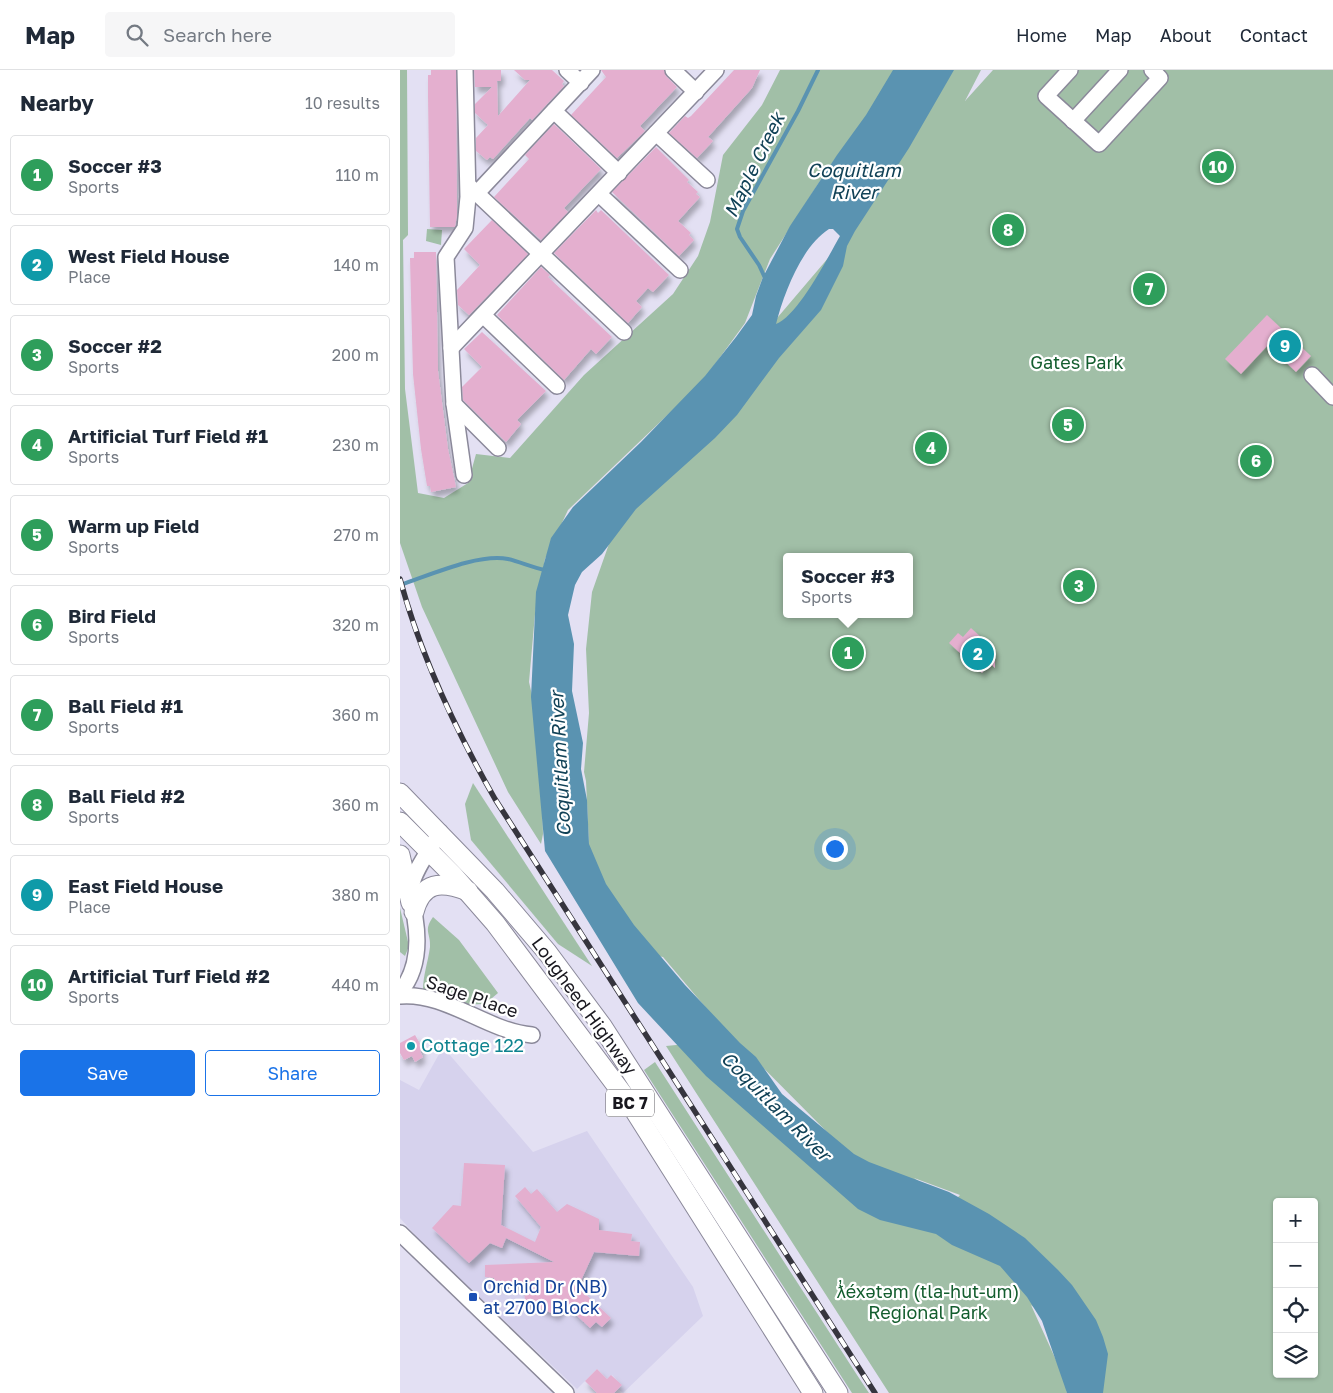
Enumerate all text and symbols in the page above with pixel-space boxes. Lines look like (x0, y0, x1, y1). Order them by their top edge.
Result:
search box (105, 12, 455, 57)
text: Map (25, 20, 75, 49)
icon: search (123, 21, 151, 49)
text: Search here (163, 23, 272, 46)
text: Home (1016, 24, 1067, 46)
text: Map (1095, 24, 1132, 46)
text: About (1160, 24, 1212, 46)
text: Contact (1240, 24, 1308, 46)
text: Nearby (20, 90, 94, 116)
text: 10 results (305, 93, 380, 113)
water label: Maple Creek (718, 107, 790, 221)
pin: 10 (1202, 148, 1234, 186)
text: Soccer #3 (68, 154, 162, 177)
water label: Coquitlam River (807, 158, 902, 203)
text: 1 (33, 165, 41, 185)
text: 110 m (335, 165, 379, 185)
text: Sports (68, 177, 119, 197)
pin: 8 (992, 211, 1024, 249)
text: West Field House (68, 244, 230, 267)
text: 2 (32, 255, 42, 275)
text: 140 m (333, 255, 379, 275)
text: Place (68, 267, 111, 287)
pin: 7 (1133, 270, 1165, 308)
pin: 9 (1269, 327, 1301, 365)
text: Soccer #2 (68, 334, 162, 357)
text: 3 (32, 345, 42, 365)
text: 200 m (332, 345, 379, 365)
park label: Gates Park (1030, 351, 1124, 373)
text: Sports (68, 357, 119, 377)
pin: 5 (1052, 406, 1084, 444)
text: Artificial Turf Field #1 (68, 424, 268, 447)
pin: 4 (915, 429, 947, 467)
text: 4 (32, 435, 42, 455)
text: 230 m (332, 435, 379, 455)
pin: 6 (1240, 442, 1272, 480)
text: Sports (68, 447, 119, 467)
text: Warm up Field (68, 514, 199, 537)
text: 5 (32, 525, 42, 545)
text: 270 m (333, 525, 379, 545)
text: Sports (68, 537, 119, 557)
popup (783, 553, 913, 618)
text: Soccer #3 (801, 564, 895, 587)
pin: 3 (1063, 567, 1095, 605)
text: Sports (801, 587, 852, 607)
text: Bird Field (68, 604, 156, 627)
text: 6 (32, 615, 42, 635)
text: 320 m (332, 615, 379, 635)
text: Sports (68, 627, 119, 647)
pin: 1 (832, 634, 864, 672)
pin: 2 (962, 635, 994, 673)
water label: Coquitlam River (544, 688, 575, 837)
text: Ball Field #1 (68, 694, 183, 717)
text: 7 (33, 705, 41, 725)
text: 360 m (332, 705, 379, 725)
text: Sports (68, 717, 119, 737)
text: Ball Field #2 (68, 784, 185, 807)
text: 8 (32, 795, 42, 815)
text: 360 m (332, 795, 379, 815)
text: Sports (68, 807, 119, 827)
your location (822, 836, 848, 862)
text: East Field House (68, 874, 223, 897)
text: 9 (32, 885, 42, 905)
text: 380 m (332, 885, 379, 905)
text: Place (68, 897, 111, 917)
street label: Lougheed Highway (527, 932, 642, 1079)
text: Artificial Turf Field #2 (68, 964, 270, 987)
street label: Sage Place (424, 970, 521, 1022)
text: 10 (28, 975, 46, 995)
text: 440 m (331, 975, 379, 995)
text: Sports (68, 987, 119, 1007)
place label: Cottage 122 (421, 1034, 524, 1056)
marker: Cottage 122 (405, 1040, 417, 1052)
water label: Coquitlam River (717, 1046, 838, 1167)
button: Save (20, 1050, 195, 1096)
button: Share (205, 1050, 380, 1096)
road number: BC 7 (606, 1090, 654, 1116)
map controls (1273, 1198, 1318, 1378)
button: + (1273, 1198, 1318, 1243)
button: − (1273, 1243, 1318, 1288)
place label: Orchid Dr (NB) at 2700 Block (483, 1275, 608, 1318)
park label: ƛ̓éxətəm (tla-hut-um) Regional Park (837, 1280, 1019, 1323)
button: locate (1273, 1288, 1318, 1333)
marker: Orchid Dr (NB) at 2700 Block (467, 1291, 479, 1303)
button: layers (1273, 1333, 1318, 1378)

